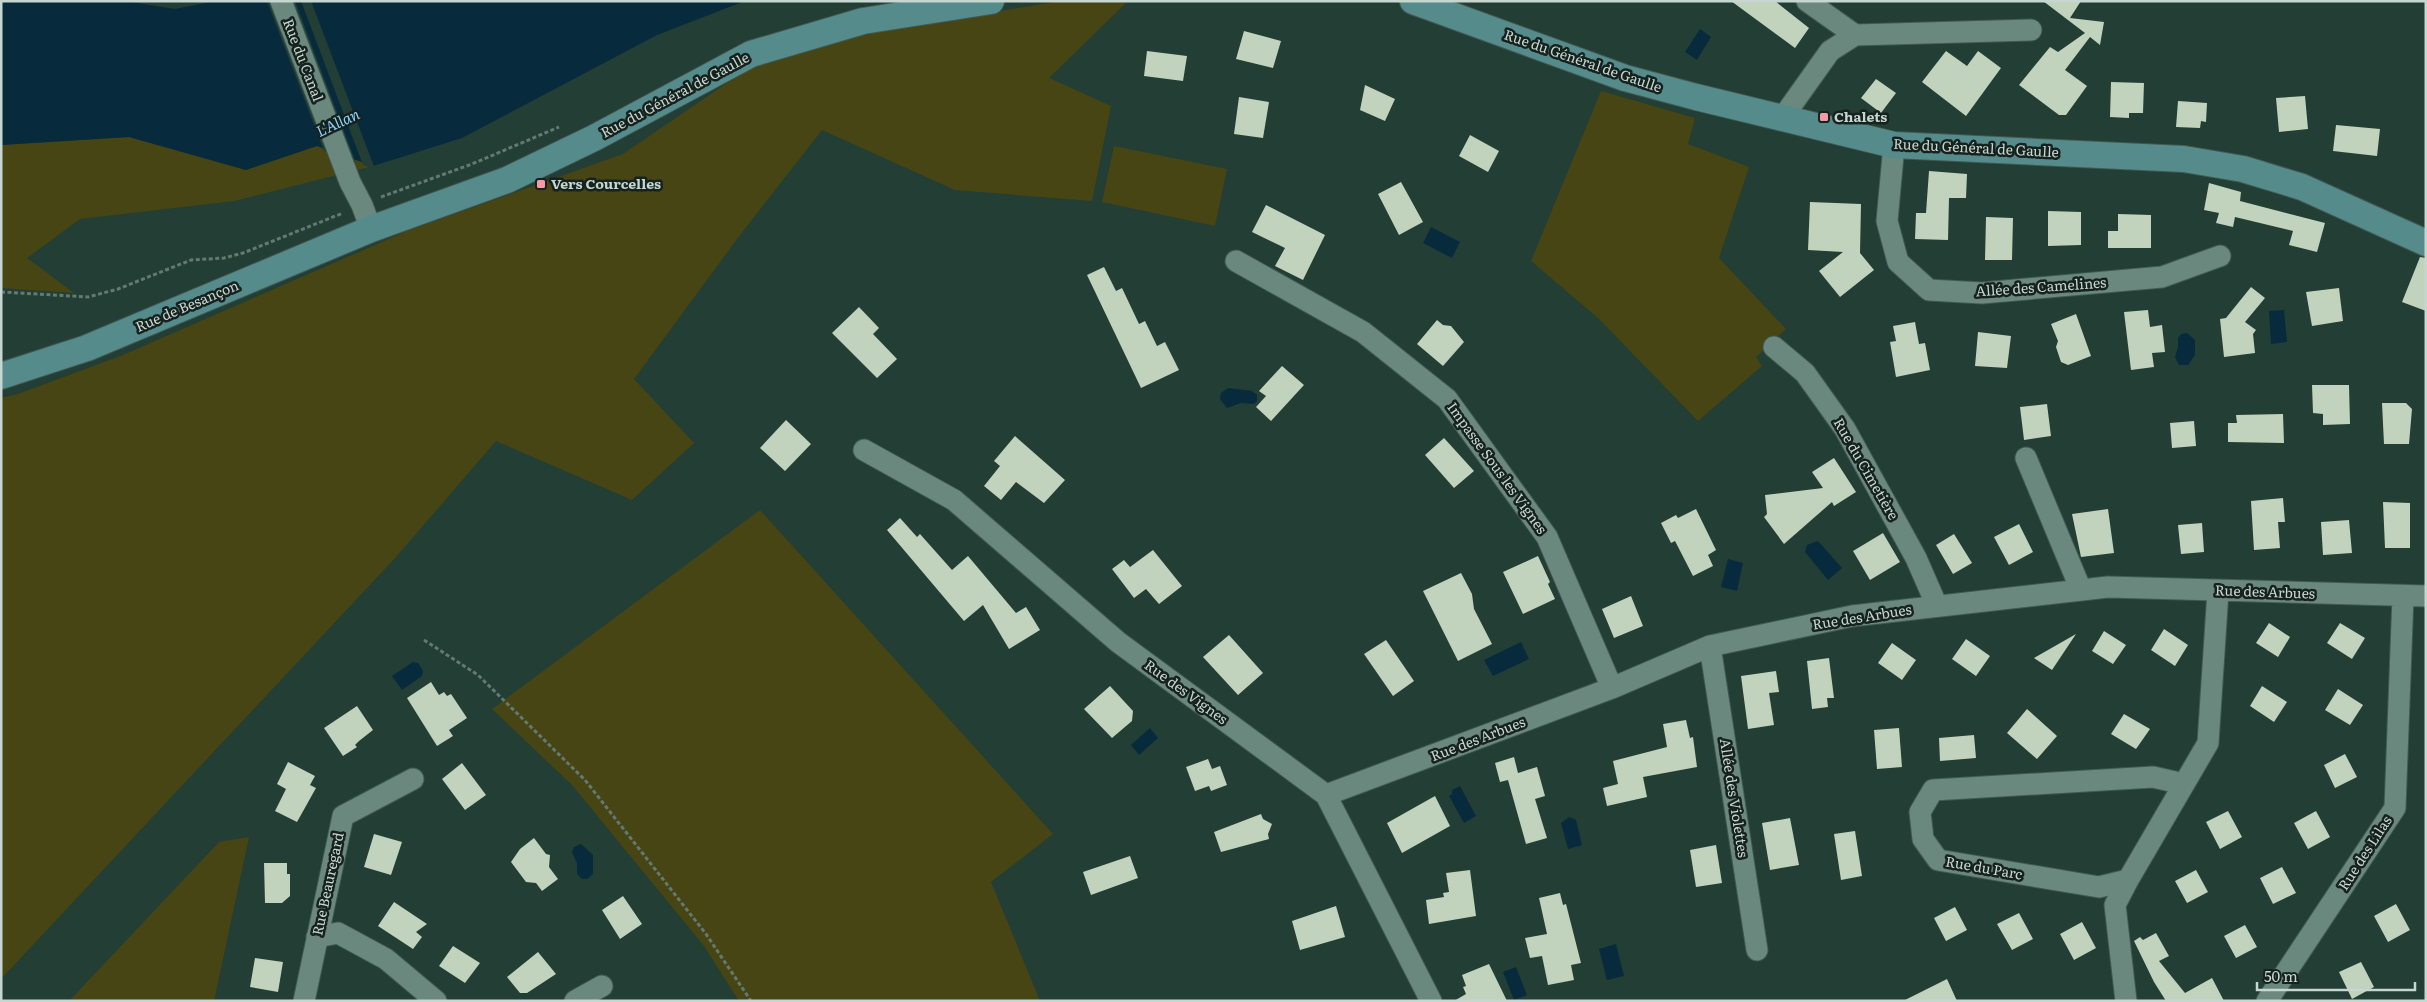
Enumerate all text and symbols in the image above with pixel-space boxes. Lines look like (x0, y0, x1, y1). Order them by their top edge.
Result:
street label: Rue du Canal (279, 15, 329, 104)
street label: Rue du Général de Gaulle (1502, 24, 1665, 96)
street label: Rue du Général de Gaulle (597, 46, 752, 142)
water label: L'Allan (312, 102, 363, 142)
place label: Chalets (1834, 106, 1887, 126)
marker: Chalets (1818, 111, 1830, 123)
street label: Rue du Général de Gaulle (1893, 133, 2059, 161)
place label: Vers Courcelles (551, 173, 661, 193)
marker: Vers Courcelles (535, 178, 547, 190)
street label: Allée des Camelines (1975, 271, 2107, 301)
street label: Rue de Besançon (132, 274, 241, 336)
street label: Impasse Sous les Vignes (1443, 397, 1552, 537)
street label: Rue du Cimetière (1830, 414, 1904, 523)
street label: Rue des Arbues (2215, 579, 2315, 603)
street label: Rue des Arbues (1811, 598, 1913, 634)
street label: Rue des Vignes (1141, 654, 1232, 728)
street label: Rue des Arbues (1427, 711, 1528, 765)
street label: Allée des Violettes (1716, 737, 1754, 859)
street label: Rue des Lilas (2333, 811, 2396, 894)
street label: Rue Beauregard (306, 830, 348, 937)
street label: Rue du Parc (1944, 850, 2024, 884)
scale bar (2257, 960, 2414, 992)
text: 50 m (2264, 964, 2298, 987)

